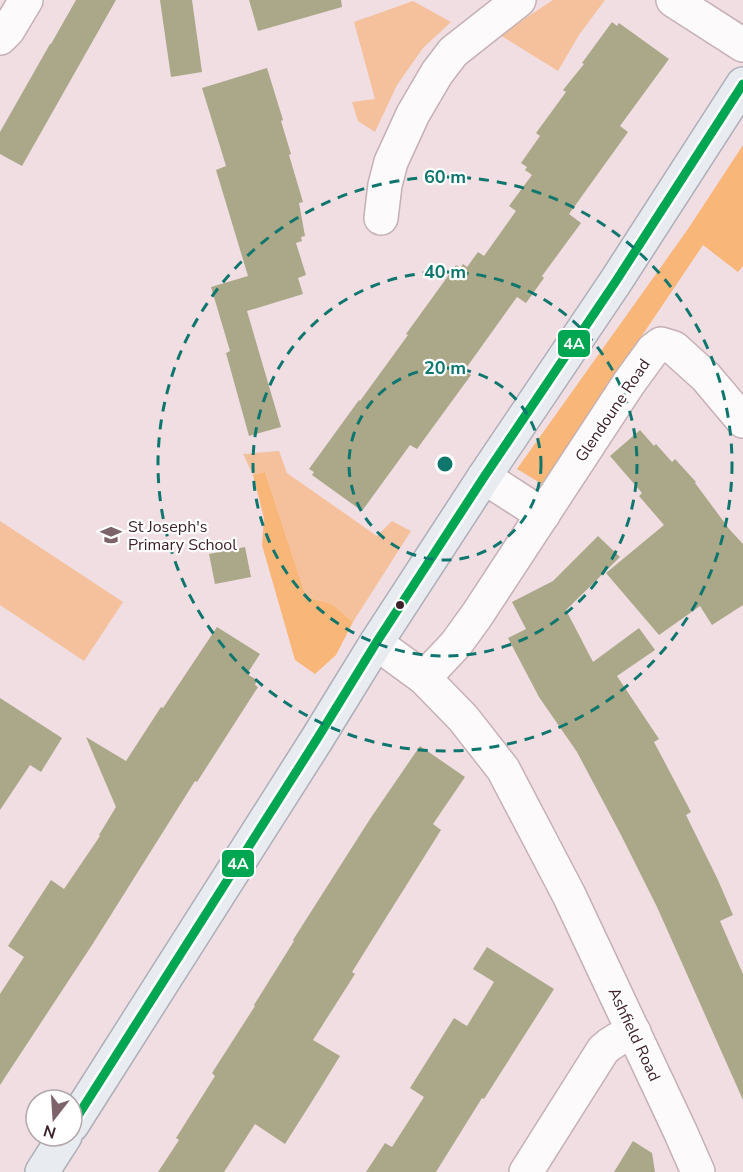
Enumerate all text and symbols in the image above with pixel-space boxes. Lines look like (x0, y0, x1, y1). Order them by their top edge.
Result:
text: 60 m (424, 165, 466, 189)
text: 40 m (424, 260, 466, 284)
line badge: 4A (557, 329, 591, 358)
text: 4A (563, 333, 585, 355)
street label: Glendoune Road (570, 355, 656, 466)
text: 20 m (424, 356, 466, 380)
centre of rings (435, 454, 455, 474)
place label: St Joseph's Primary School (128, 516, 237, 556)
school or university icon: St Joseph's Primary School (99, 523, 123, 547)
unlabelled marker (394, 599, 406, 611)
line badge: 4A (221, 849, 255, 878)
text: 4A (227, 853, 249, 875)
street label: Ashfield Road (603, 984, 665, 1085)
north arrow (24, 1088, 84, 1148)
text: N (41, 1119, 59, 1144)

